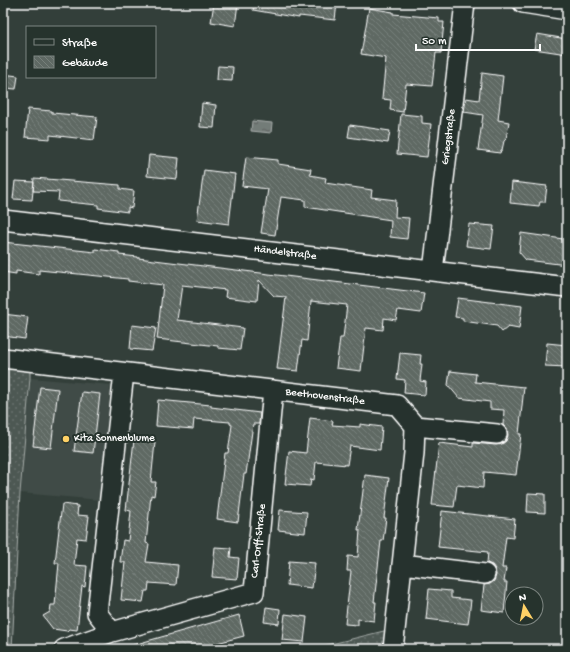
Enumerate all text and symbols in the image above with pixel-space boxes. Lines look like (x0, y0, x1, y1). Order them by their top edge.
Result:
legend (26, 26, 156, 78)
scale bar (416, 26, 540, 52)
text: 50 m (422, 35, 447, 49)
text: Straße (62, 37, 98, 51)
text: Gebäude (62, 57, 108, 71)
street label: Griegstraße (440, 108, 458, 166)
street label: Händelstraße (253, 243, 317, 263)
street label: Beethovenstraße (284, 386, 366, 408)
place label: Kita Sonnenblume (74, 433, 155, 445)
marker: Kita Sonnenblume (61, 434, 71, 444)
street label: Carl-Orff-Straße (248, 503, 269, 579)
north arrow (504, 586, 544, 626)
text: N (518, 592, 527, 605)

